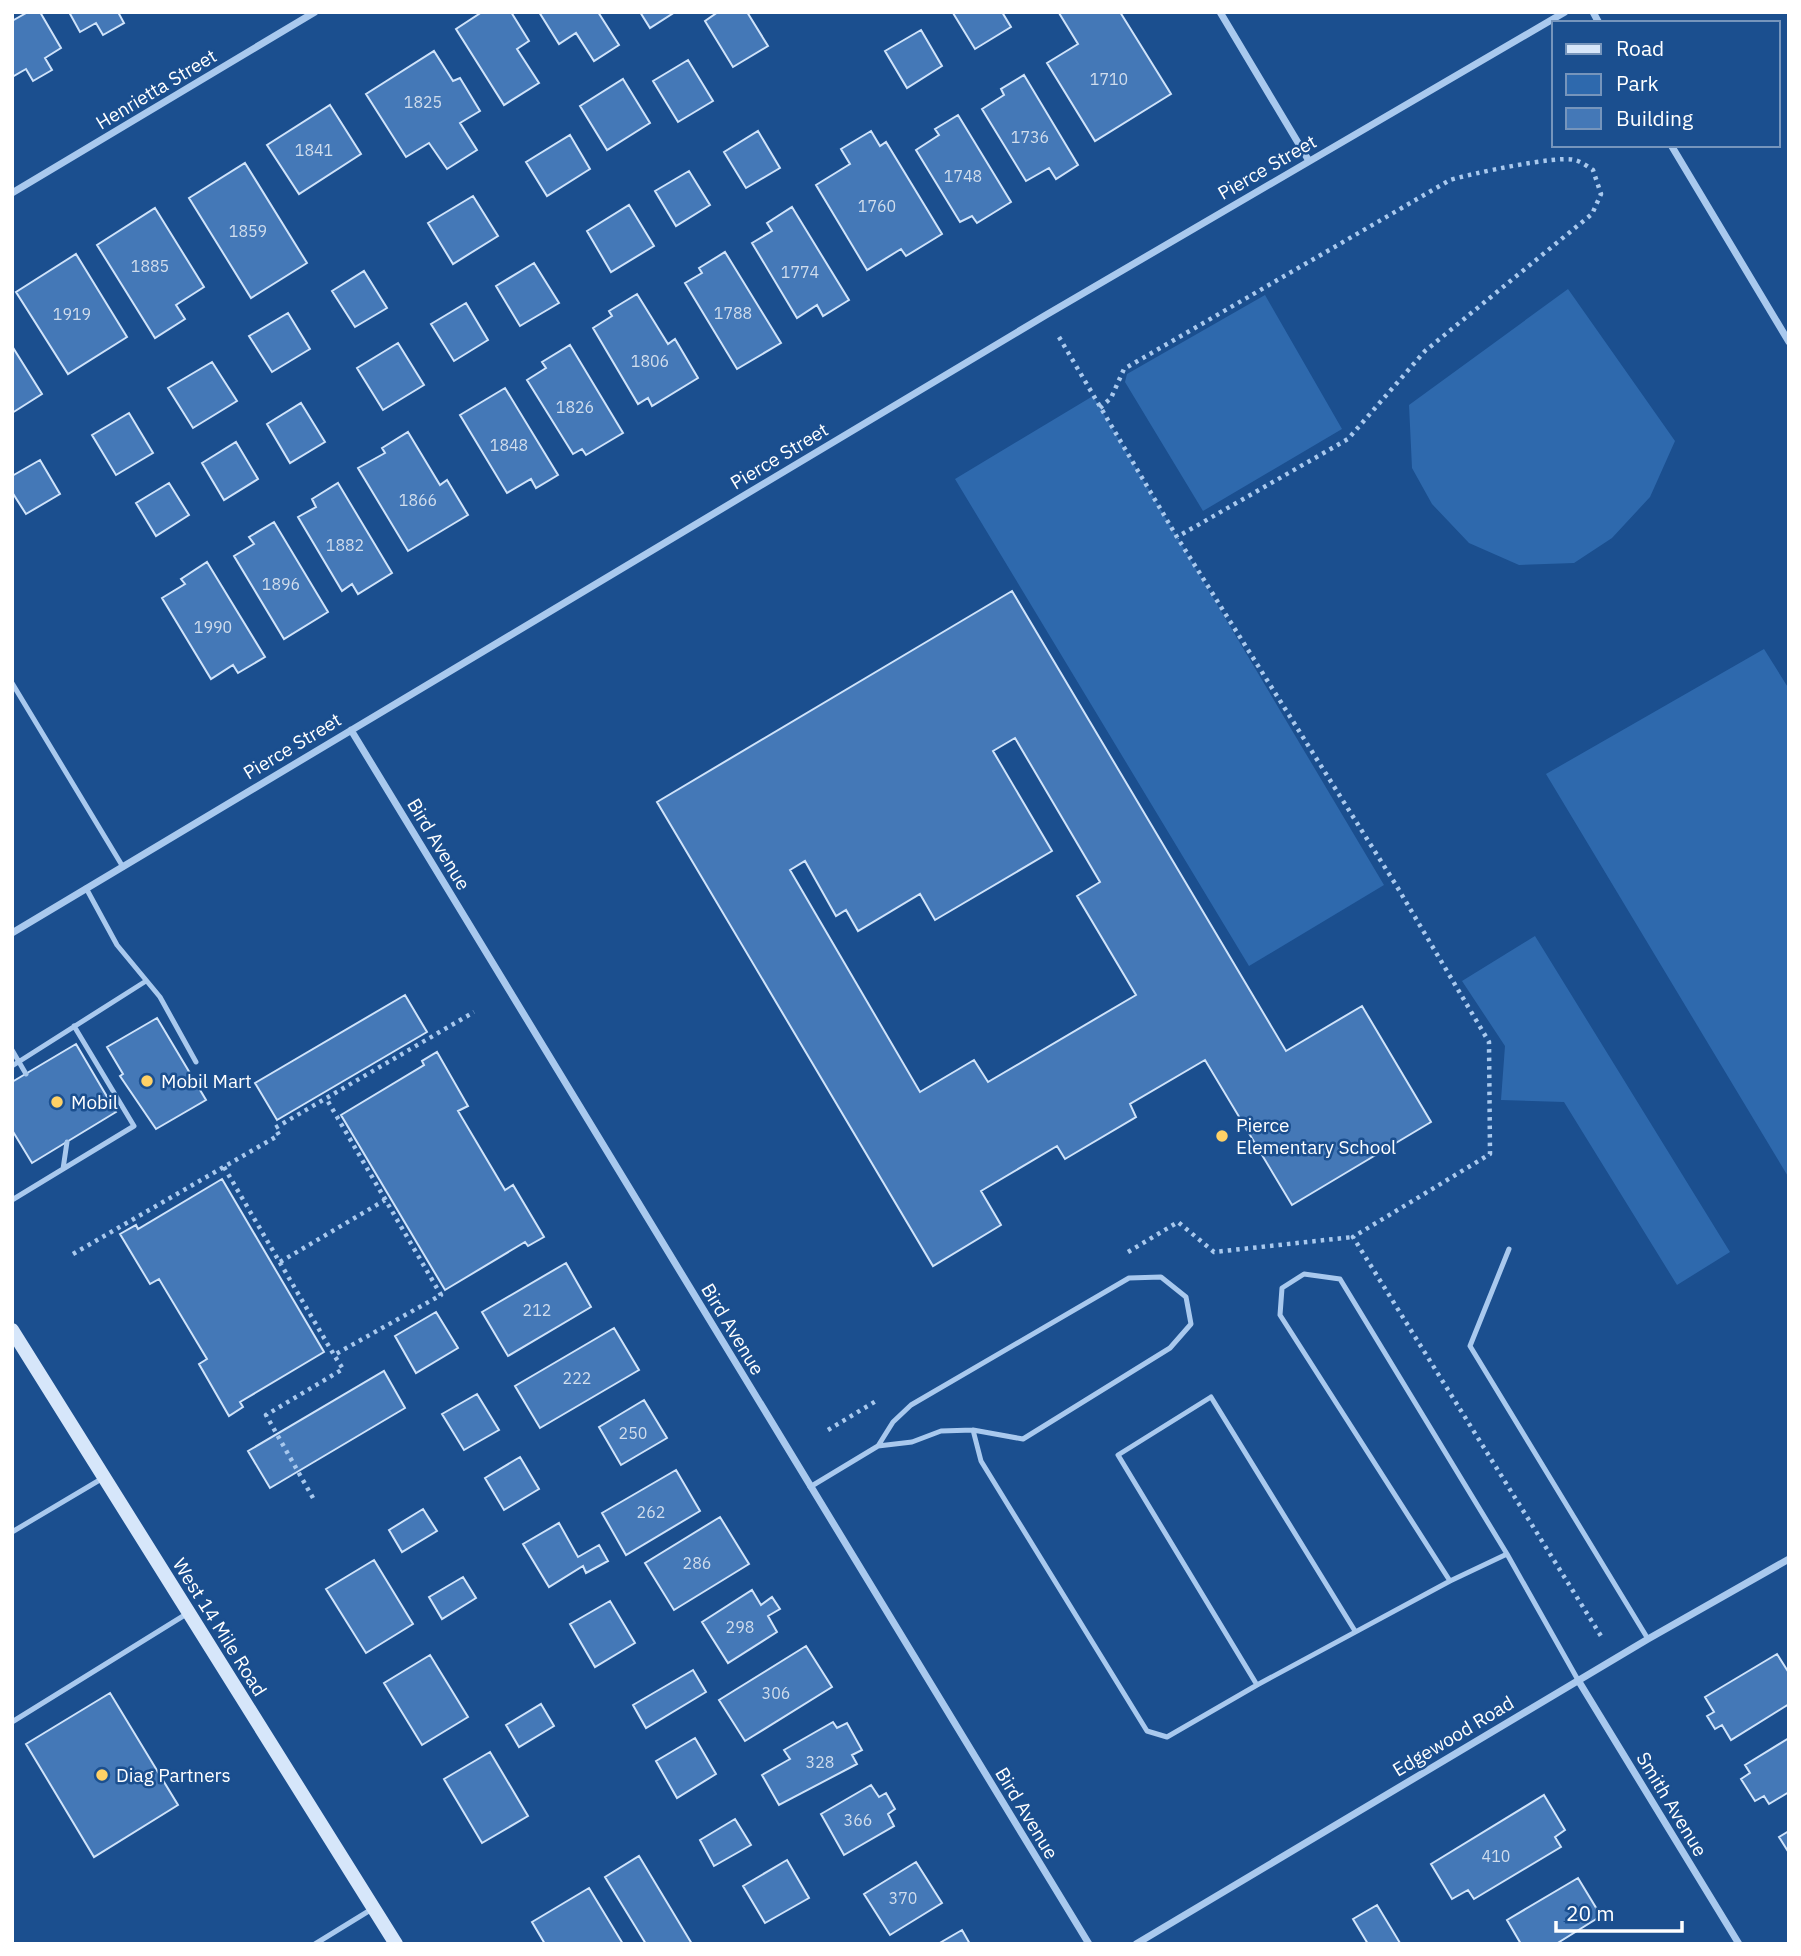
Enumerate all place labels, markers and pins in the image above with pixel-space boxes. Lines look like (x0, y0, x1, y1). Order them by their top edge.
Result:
place label: Mobil Mart (161, 1069, 252, 1093)
marker: Mobil Mart (139, 1073, 155, 1089)
place label: Mobil (71, 1090, 118, 1114)
marker: Mobil (49, 1094, 65, 1110)
place label: Pierce Elementary School (1236, 1113, 1396, 1159)
marker: Pierce Elementary School (1214, 1128, 1230, 1144)
place label: Diag Partners (116, 1763, 231, 1787)
marker: Diag Partners (94, 1767, 110, 1783)

